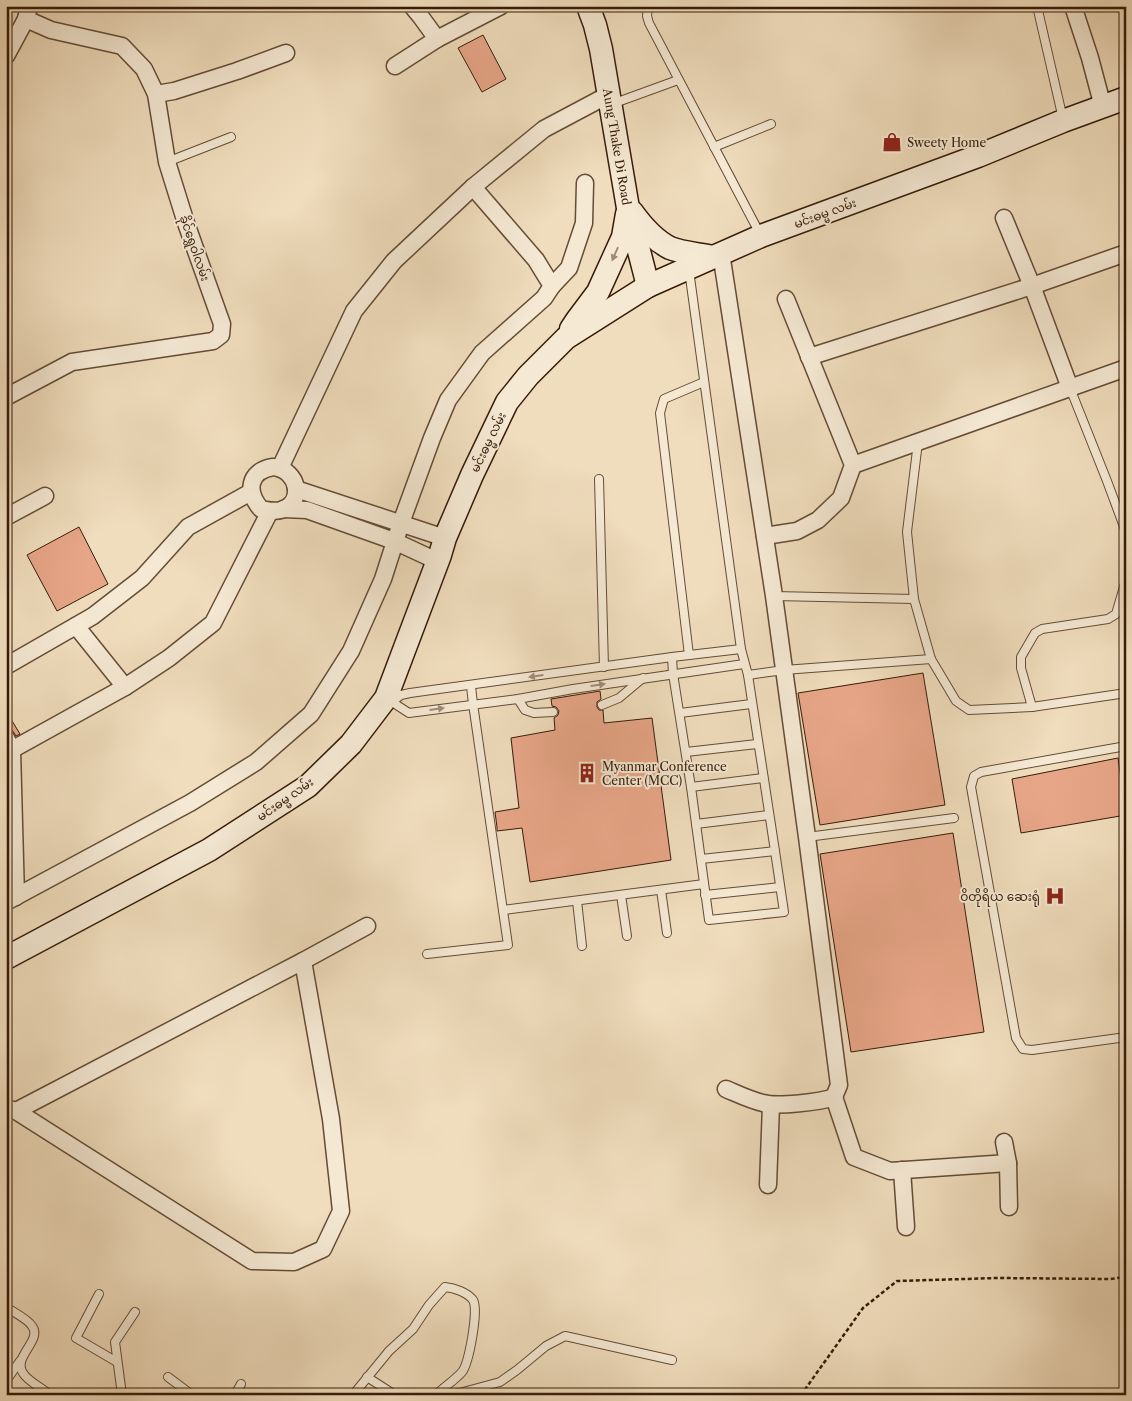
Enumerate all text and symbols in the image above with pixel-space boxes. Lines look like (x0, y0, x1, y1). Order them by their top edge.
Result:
street label: Aung Thake Di Road (600, 86, 635, 207)
shop icon: Sweety Home (881, 131, 903, 153)
place label: Sweety Home (907, 135, 986, 150)
street label: မင်းဓမ္မ လမ်း (791, 194, 859, 234)
street label: ခိုင်ရွှေဝါလမ်း (174, 213, 214, 284)
one-way arrow (611, 247, 619, 261)
street label: မင်းဓမ္မ လမ်း (466, 409, 512, 476)
one-way arrow (528, 673, 544, 681)
one-way arrow (590, 681, 606, 689)
one-way arrow (429, 705, 445, 713)
place label: Myanmar Conference Center (MCC) (602, 759, 727, 788)
building icon: Myanmar Conference Center (MCC) (576, 762, 598, 784)
street label: မင်းဓမ္မ လမ်း (253, 773, 318, 827)
hospital icon: ဝိတိုရိယ ဆေးရုံ (1044, 885, 1066, 907)
place label: ဝိတိုရိယ ဆေးရုံ (960, 888, 1040, 907)

